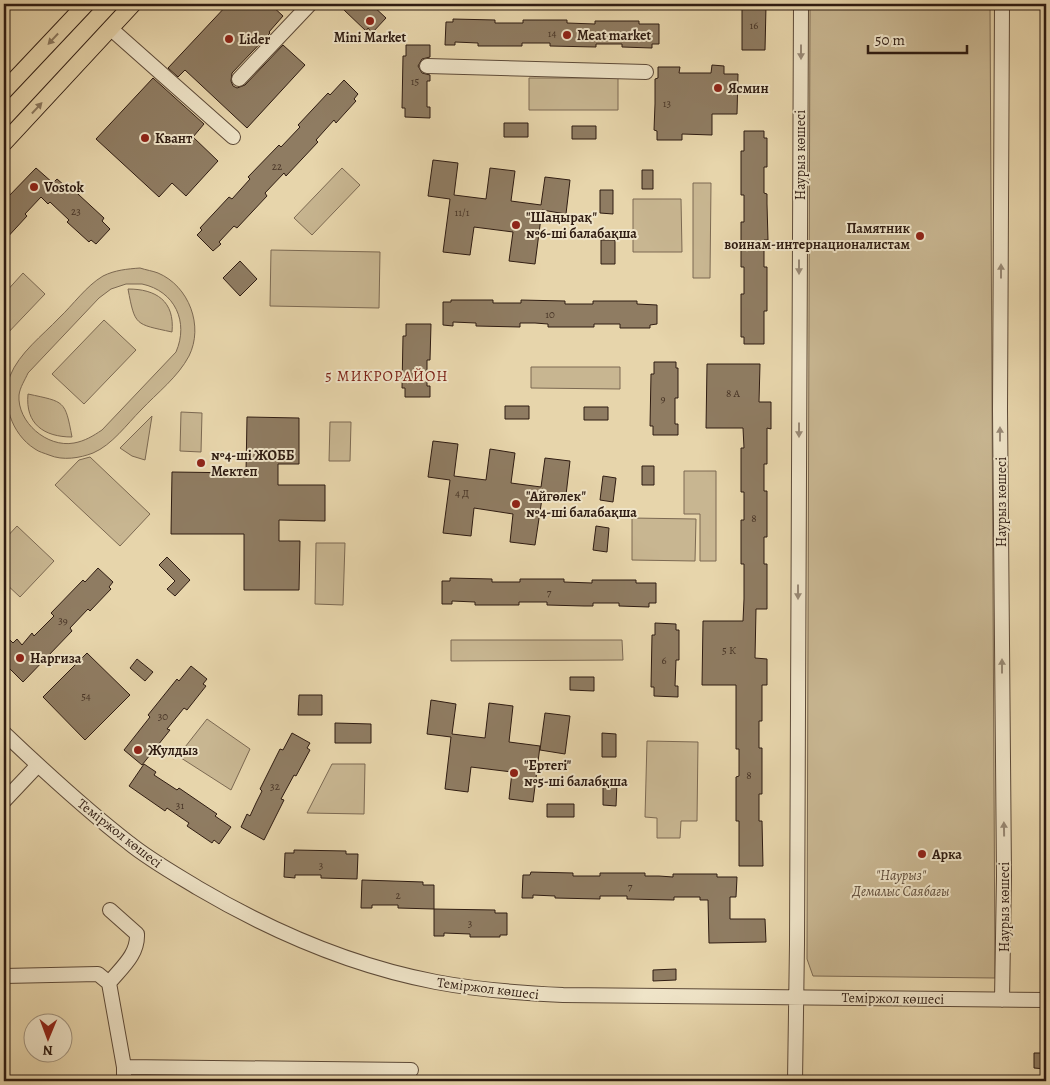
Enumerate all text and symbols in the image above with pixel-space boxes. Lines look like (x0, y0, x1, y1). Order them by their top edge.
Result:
marker: Mini Market (364, 15, 376, 27)
house number: 16 (750, 18, 758, 33)
scale bar (868, 22, 966, 54)
house number: 14 (548, 26, 556, 41)
place label: Meat market (577, 26, 651, 45)
place label: Mini Market (334, 28, 407, 47)
marker: Meat market (561, 29, 573, 41)
place label: Lider (239, 30, 270, 49)
text: 50 m (875, 30, 905, 50)
one-way arrow (47, 33, 59, 45)
marker: Lider (223, 33, 235, 45)
one-way arrow (797, 45, 805, 61)
house number: 15 (411, 74, 420, 89)
place label: Ясмин (728, 79, 769, 98)
marker: Ясмин (712, 82, 724, 94)
house number: 13 (663, 96, 671, 111)
one-way arrow (31, 102, 43, 114)
street label: Наурыз көшесі (791, 110, 810, 200)
place label: Квант (155, 129, 193, 148)
marker: Квант (139, 132, 151, 144)
house number: 22 (272, 159, 282, 174)
place label: Vostok (43, 178, 85, 197)
marker: Vostok (28, 181, 40, 193)
house number: 23 (71, 204, 81, 219)
house number: 11/1 (455, 205, 470, 220)
place label: "Шаңырақ" №6-ші балабақша (526, 208, 637, 243)
marker: "Шаңырақ" №6-ші балабақша (510, 219, 522, 231)
place label: Памятник воинам-интернационалистам (724, 219, 911, 254)
marker: Памятник воинам-интернационалистам (914, 230, 926, 242)
one-way arrow (795, 260, 803, 276)
one-way arrow (997, 263, 1005, 279)
house number: 10 (545, 307, 555, 322)
district label: 5 МИКРОРАЙОН (325, 366, 449, 386)
house number: 8 А (726, 386, 741, 401)
house number: 9 (660, 391, 666, 406)
one-way arrow (795, 422, 803, 438)
one-way arrow (996, 425, 1004, 441)
place label: №4-ші ЖОББ Мектеп (211, 446, 295, 481)
marker: №4-ші ЖОББ Мектеп (195, 457, 207, 469)
street label: Наурыз көшесі (992, 457, 1011, 547)
house number: 4 Д (455, 486, 469, 501)
place label: "Айгөлек" №4-ші балабақша (526, 487, 637, 522)
marker: "Айгөлек" №4-ші балабақша (510, 498, 522, 510)
house number: 8 (751, 511, 757, 526)
house number: 7 (547, 585, 552, 600)
one-way arrow (794, 585, 802, 601)
house number: 39 (58, 613, 68, 628)
house number: 5 К (722, 643, 736, 658)
place label: Наргиза (30, 649, 82, 668)
marker: Наргиза (14, 652, 26, 664)
house number: 6 (661, 653, 667, 668)
one-way arrow (998, 658, 1006, 674)
house number: 54 (81, 689, 91, 704)
house number: 30 (158, 709, 168, 724)
place label: Жулдыз (148, 741, 198, 760)
marker: Жулдыз (132, 744, 144, 756)
place label: "Ертегі" №5-ші балабқша (524, 756, 628, 791)
marker: "Ертегі" №5-ші балабқша (508, 767, 520, 779)
house number: 8 (746, 768, 752, 783)
house number: 32 (270, 779, 280, 794)
street label: Теміржол көшесі (73, 794, 166, 873)
house number: 31 (176, 798, 184, 813)
one-way arrow (1000, 820, 1008, 836)
place label: Арка (931, 845, 962, 864)
marker: Арка (916, 848, 928, 860)
house number: 3 (319, 858, 323, 873)
street label: Наурыз көшесі (995, 862, 1014, 952)
park label: "Наурыз" Демалыс Саябағы (852, 866, 950, 901)
house number: 7 (628, 879, 633, 894)
house number: 2 (395, 888, 401, 903)
house number: 3 (468, 916, 472, 931)
street label: Теміржол көшесі (436, 973, 540, 1004)
street label: Теміржол көшесі (842, 988, 945, 1009)
north arrow (22, 1012, 72, 1062)
text: N (43, 1041, 53, 1060)

